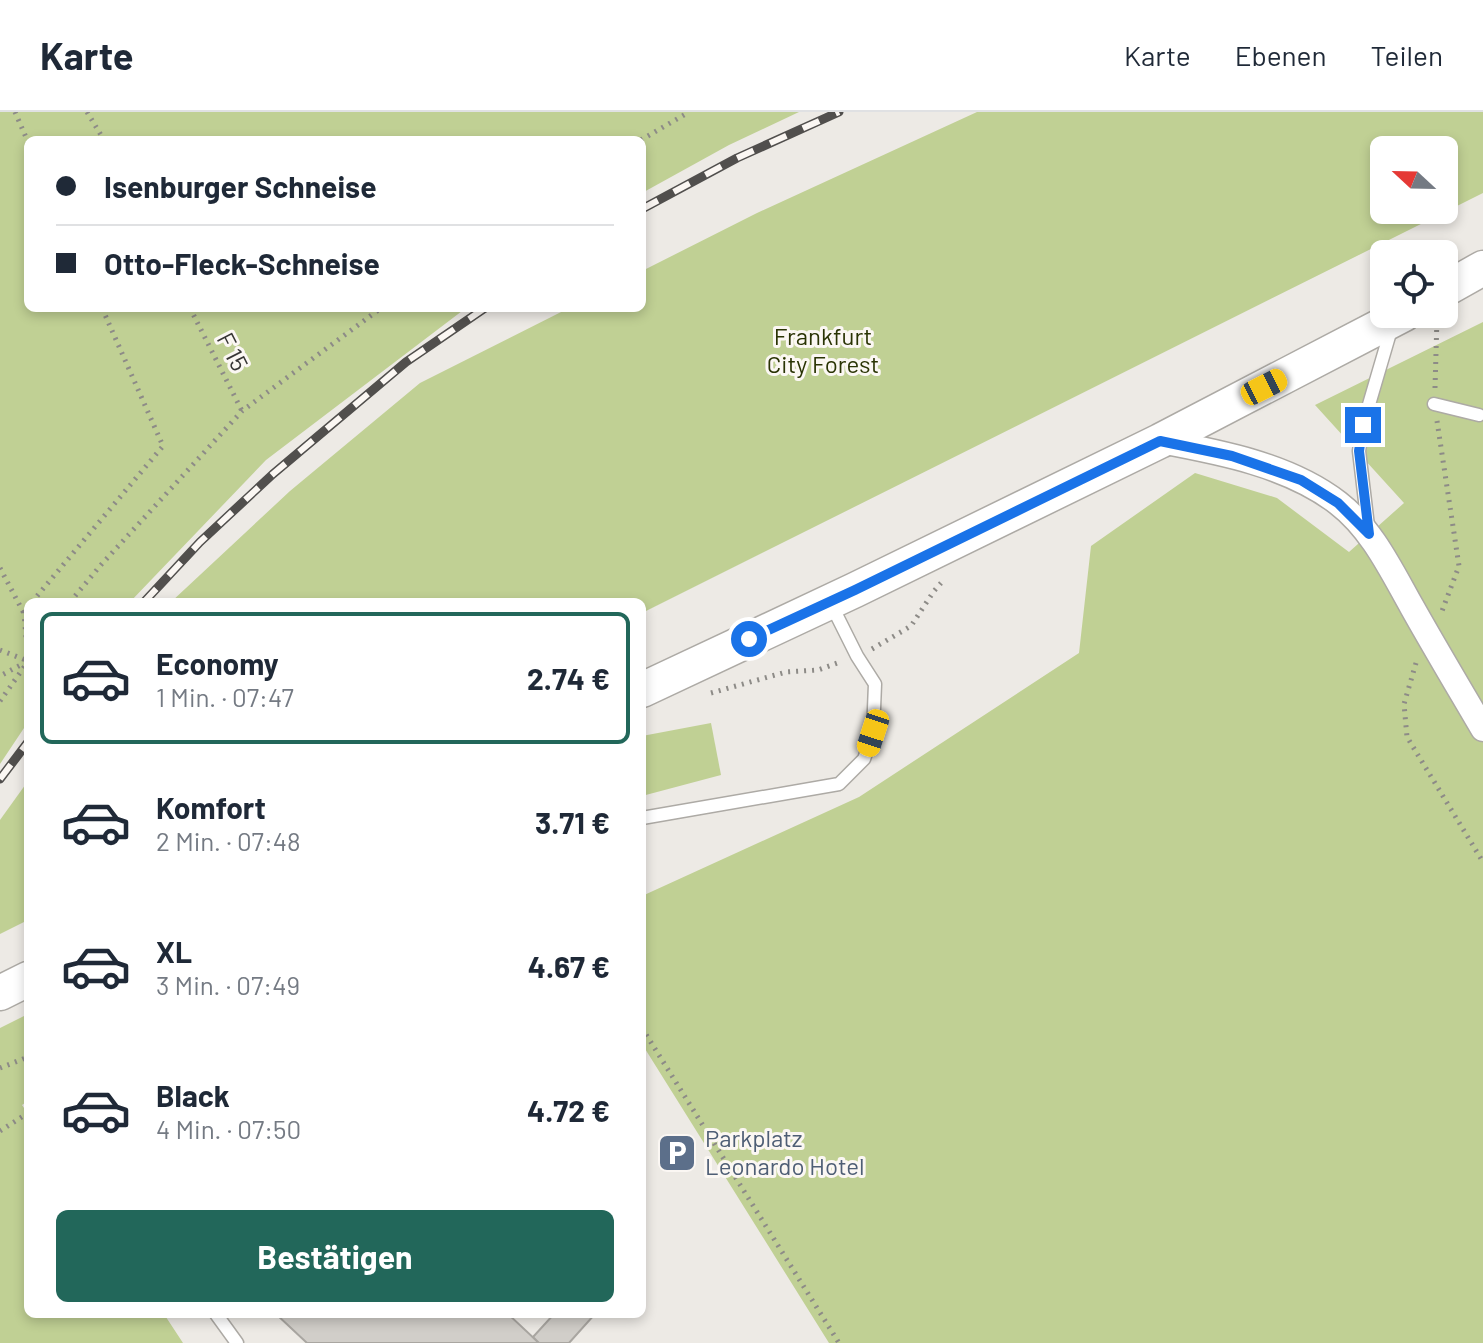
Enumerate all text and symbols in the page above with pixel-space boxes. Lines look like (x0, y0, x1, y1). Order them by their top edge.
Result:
text: Karte (40, 32, 134, 78)
text: Karte (1124, 38, 1191, 72)
text: Ebenen (1235, 38, 1327, 72)
text: Teilen (1371, 38, 1443, 72)
north arrow (1370, 136, 1458, 224)
map controls (1370, 136, 1458, 328)
text: Isenburger Schneise (104, 168, 377, 204)
button: locate (1370, 240, 1458, 328)
text: Otto-Fleck-Schneise (104, 245, 380, 281)
park label: Frankfurt City Forest (767, 321, 879, 378)
street label: F 15 (212, 327, 255, 375)
car (1237, 365, 1291, 409)
route end (1345, 407, 1381, 443)
route start (731, 621, 767, 657)
icon: car (60, 642, 132, 714)
text: Economy (156, 645, 279, 681)
text: 2.74 € (527, 660, 610, 696)
text: 1 Min. · 07:47 (156, 681, 294, 712)
car (854, 706, 892, 760)
icon: car (60, 786, 132, 858)
text: Komfort (156, 789, 266, 825)
text: 3.71 € (535, 804, 610, 840)
text: 2 Min. · 07:48 (156, 825, 301, 856)
icon: car (60, 930, 132, 1002)
text: XL (156, 933, 192, 969)
text: 4.67 € (528, 948, 610, 984)
text: 3 Min. · 07:49 (156, 969, 300, 1000)
icon: car (60, 1074, 132, 1146)
text: Black (156, 1077, 230, 1113)
text: 4.72 € (527, 1092, 610, 1128)
text: 4 Min. · 07:50 (156, 1113, 301, 1144)
place label: Parkplatz Leonardo Hotel (705, 1123, 865, 1180)
parking icon: Parkplatz Leonardo Hotel (656, 1132, 698, 1174)
button: Bestätigen (56, 1210, 614, 1302)

